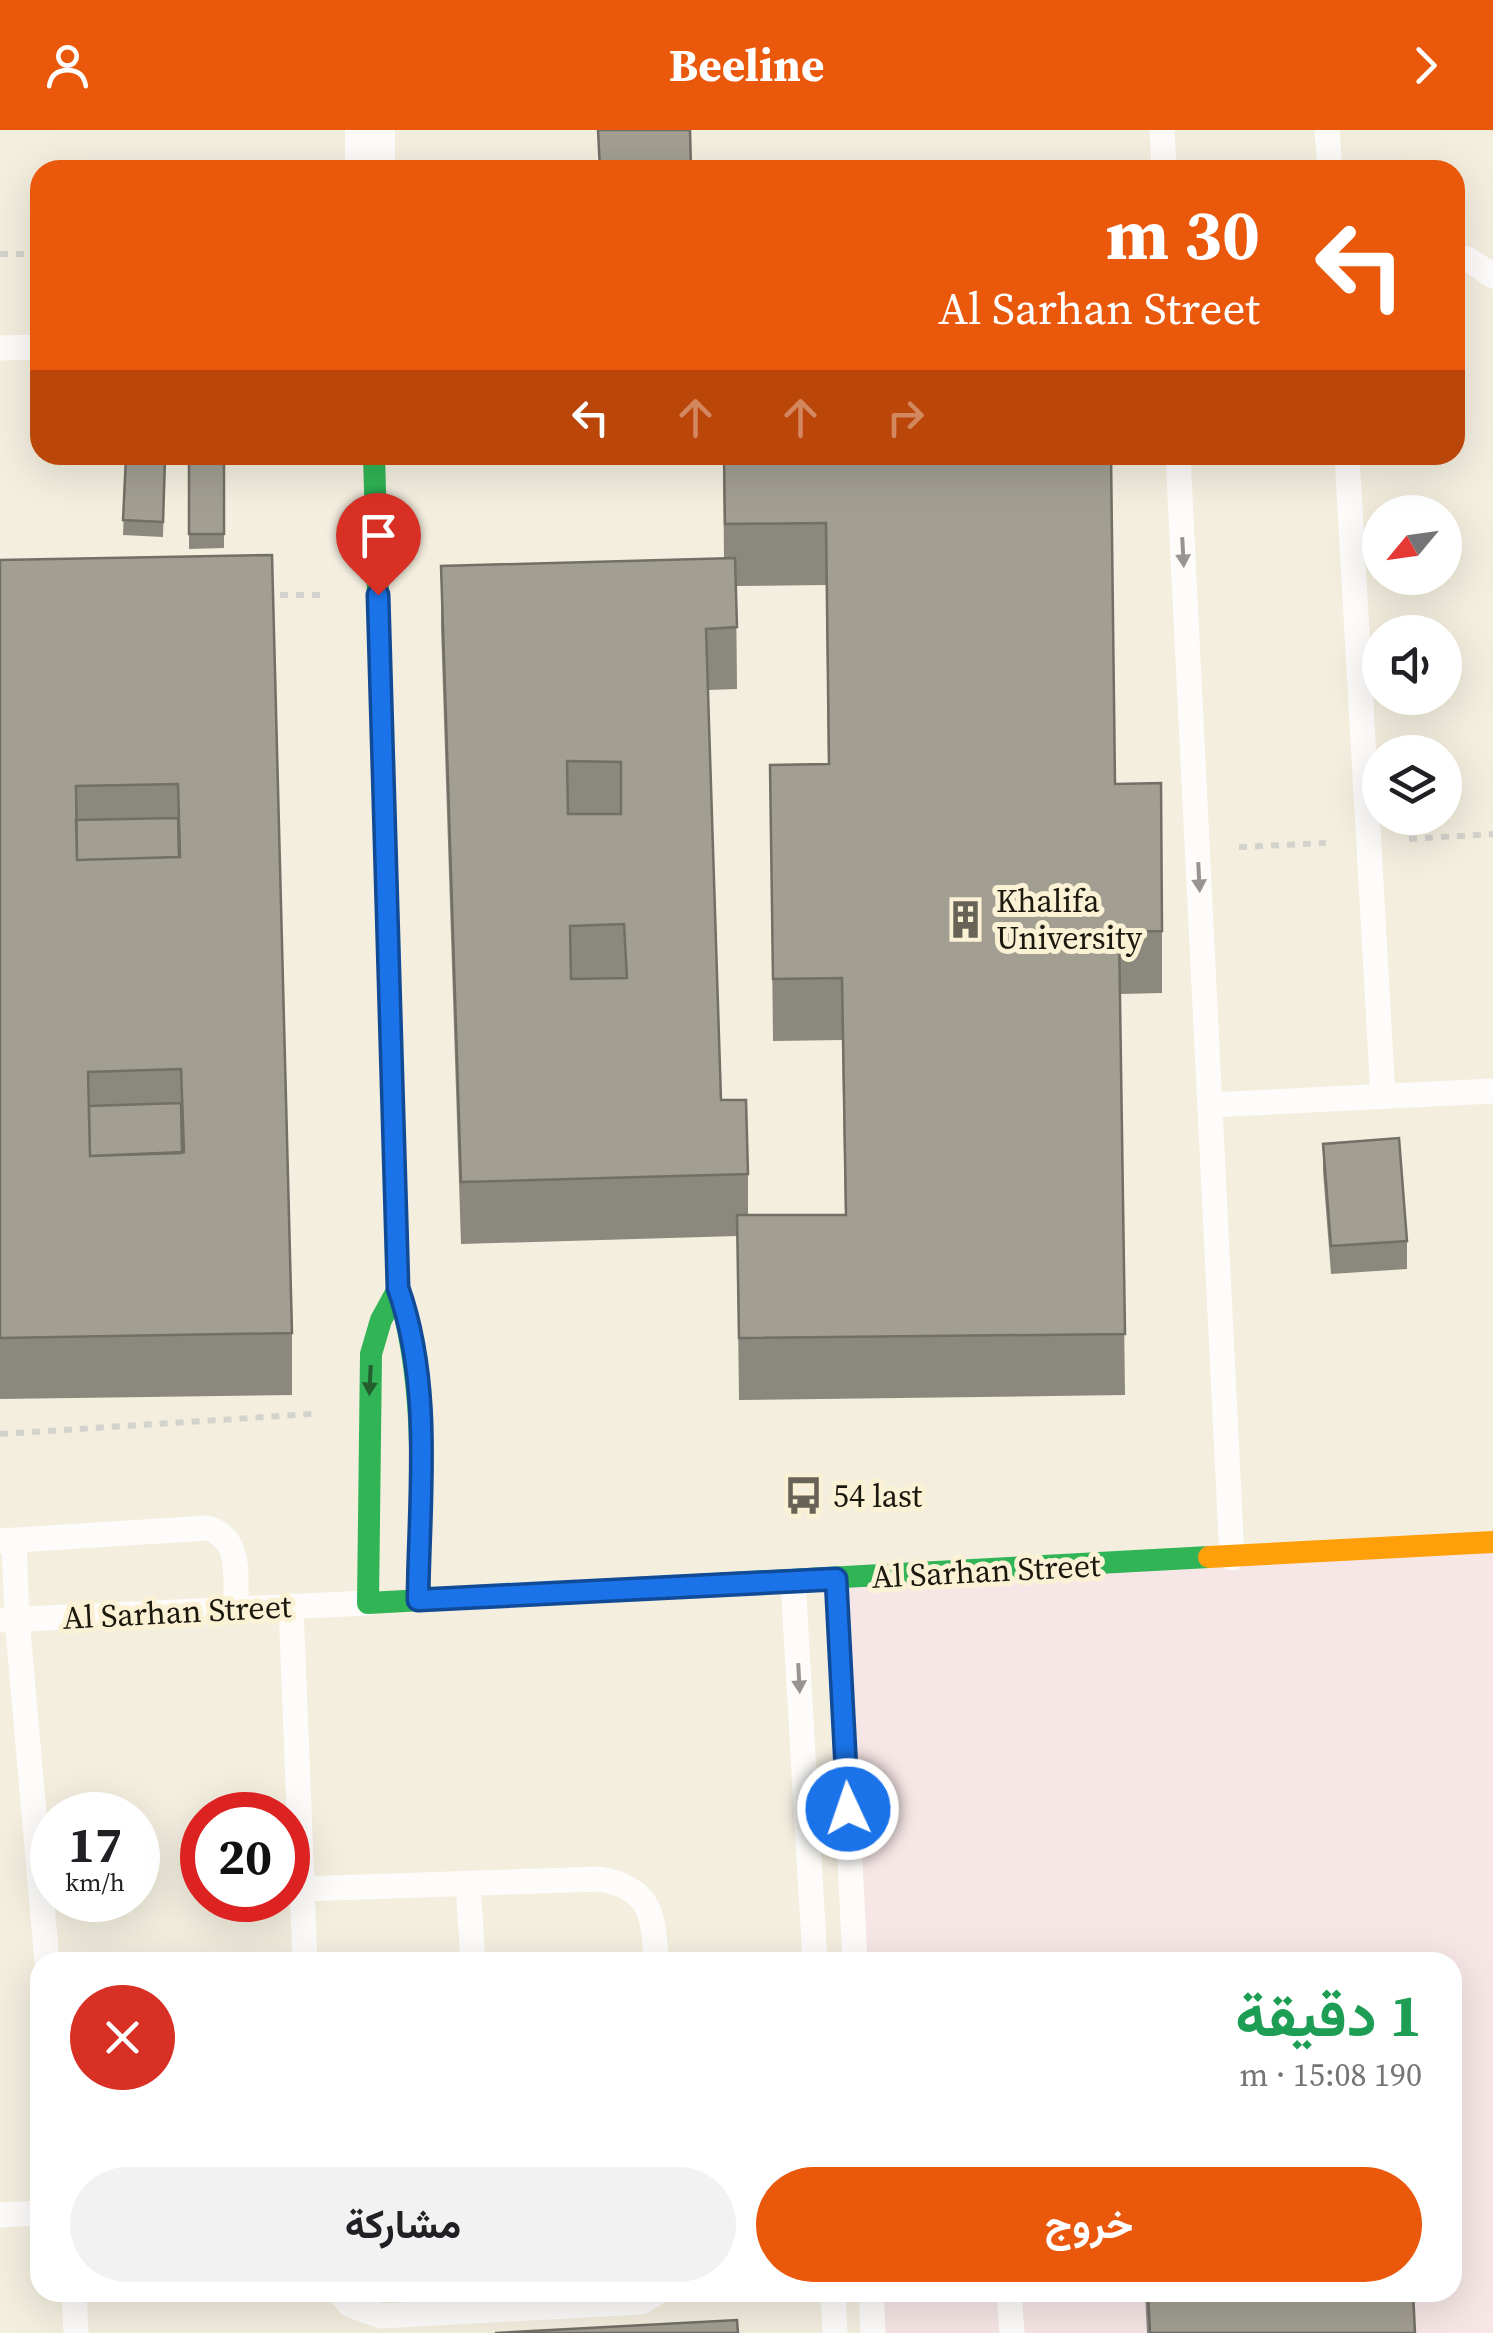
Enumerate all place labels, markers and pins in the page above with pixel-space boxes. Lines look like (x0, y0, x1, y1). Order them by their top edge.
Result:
pin (336, 493, 421, 596)
place label: Khalifa University (996, 879, 1143, 960)
building icon: Khalifa University (945, 898, 987, 940)
place label: 54 last (833, 1474, 923, 1518)
bus stop icon: 54 last (782, 1475, 824, 1517)

